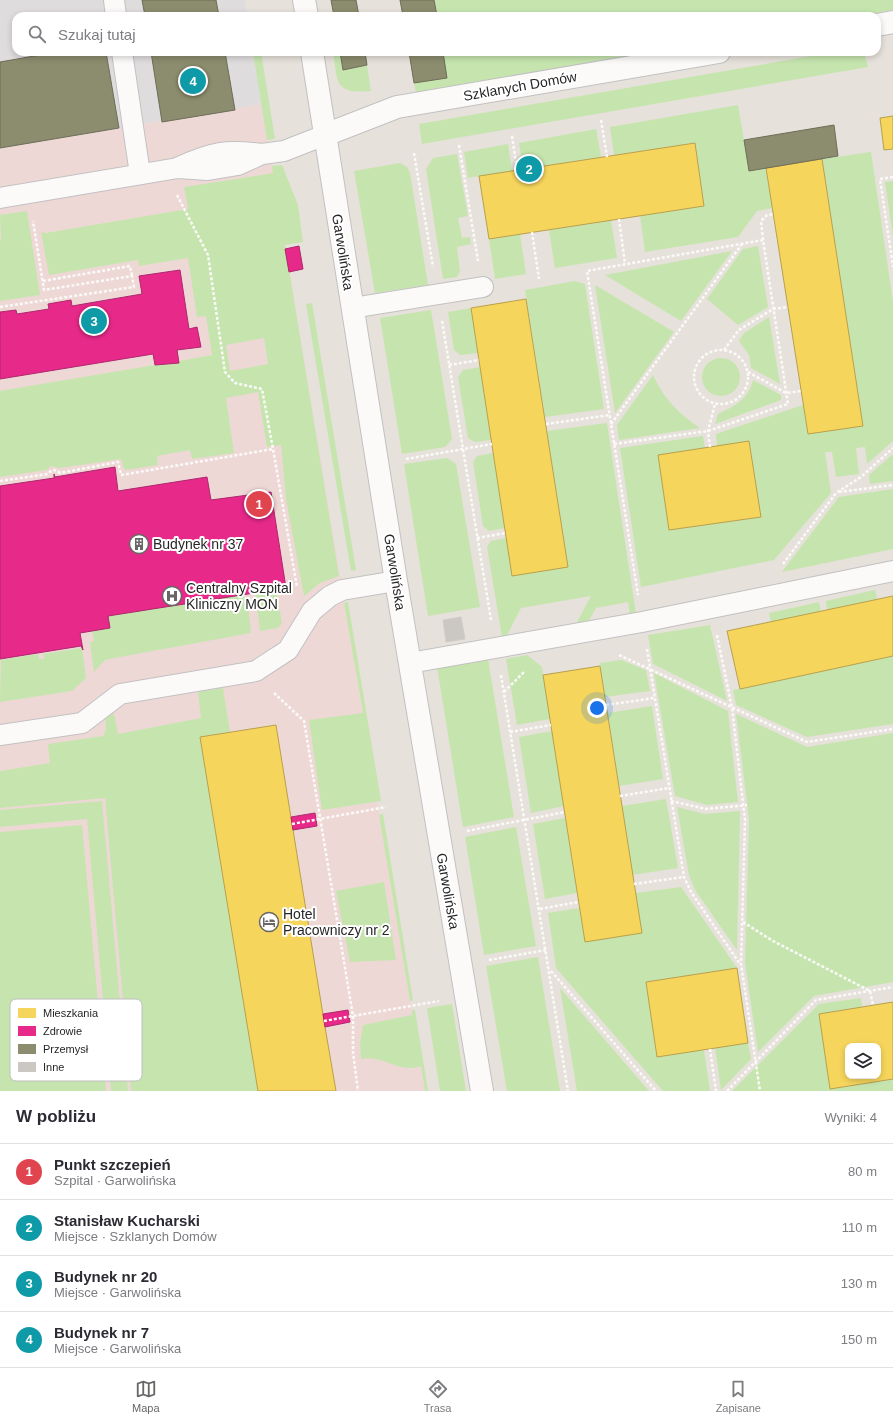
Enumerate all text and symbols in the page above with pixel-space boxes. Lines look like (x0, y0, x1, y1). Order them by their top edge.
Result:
search box (12, 12, 881, 56)
icon: search (26, 23, 48, 45)
text: Szukaj tutaj (58, 26, 136, 43)
pin: 4 (180, 66, 206, 96)
street label: Szklanych Domów (462, 68, 579, 104)
pin: 2 (516, 154, 542, 184)
street label: Garwolińska (329, 213, 357, 292)
pin: 3 (81, 306, 107, 336)
pin: 1 (246, 489, 272, 519)
building icon: Budynek nr 37 (128, 533, 150, 555)
street label: Garwolińska (381, 533, 409, 612)
place label: Budynek nr 37 (153, 536, 243, 552)
place label: Centralny Szpital Kliniczny MON (186, 580, 292, 612)
hospital icon: Centralny Szpital Kliniczny MON (161, 585, 183, 607)
your location (587, 698, 607, 718)
street label: Garwolińska (433, 852, 463, 931)
place label: Hotel Pracowniczy nr 2 (283, 906, 390, 938)
hotel icon: Hotel Pracowniczy nr 2 (258, 911, 280, 933)
legend (10, 999, 142, 1081)
text: Mieszkania (43, 1007, 99, 1019)
text: Zdrowie (43, 1025, 82, 1037)
text: Przemysł (43, 1043, 89, 1055)
map controls (845, 1043, 881, 1079)
button: layers (845, 1043, 881, 1079)
text: Inne (43, 1061, 64, 1073)
text: W pobliżu (16, 1107, 96, 1126)
text: Wyniki: 4 (824, 1110, 877, 1125)
text: Punkt szczepień (54, 1156, 171, 1173)
text: 1 (25, 1164, 33, 1179)
text: 80 m (848, 1164, 877, 1179)
text: Szpital · Garwolińska (54, 1173, 176, 1188)
text: Stanisław Kucharski (54, 1212, 200, 1229)
text: 2 (25, 1220, 33, 1235)
text: 110 m (842, 1220, 877, 1235)
text: Miejsce · Szklanych Domów (54, 1229, 217, 1244)
text: Budynek nr 20 (54, 1268, 157, 1285)
text: 3 (25, 1276, 33, 1291)
text: 130 m (841, 1276, 877, 1291)
text: Miejsce · Garwolińska (54, 1285, 181, 1300)
text: Budynek nr 7 (54, 1324, 149, 1341)
text: 4 (25, 1332, 33, 1347)
text: 150 m (841, 1332, 877, 1347)
text: Miejsce · Garwolińska (54, 1341, 181, 1356)
tab: Mapa (132, 1378, 160, 1414)
tab: Trasa (424, 1378, 451, 1414)
tab: Zapisane (716, 1378, 761, 1414)

